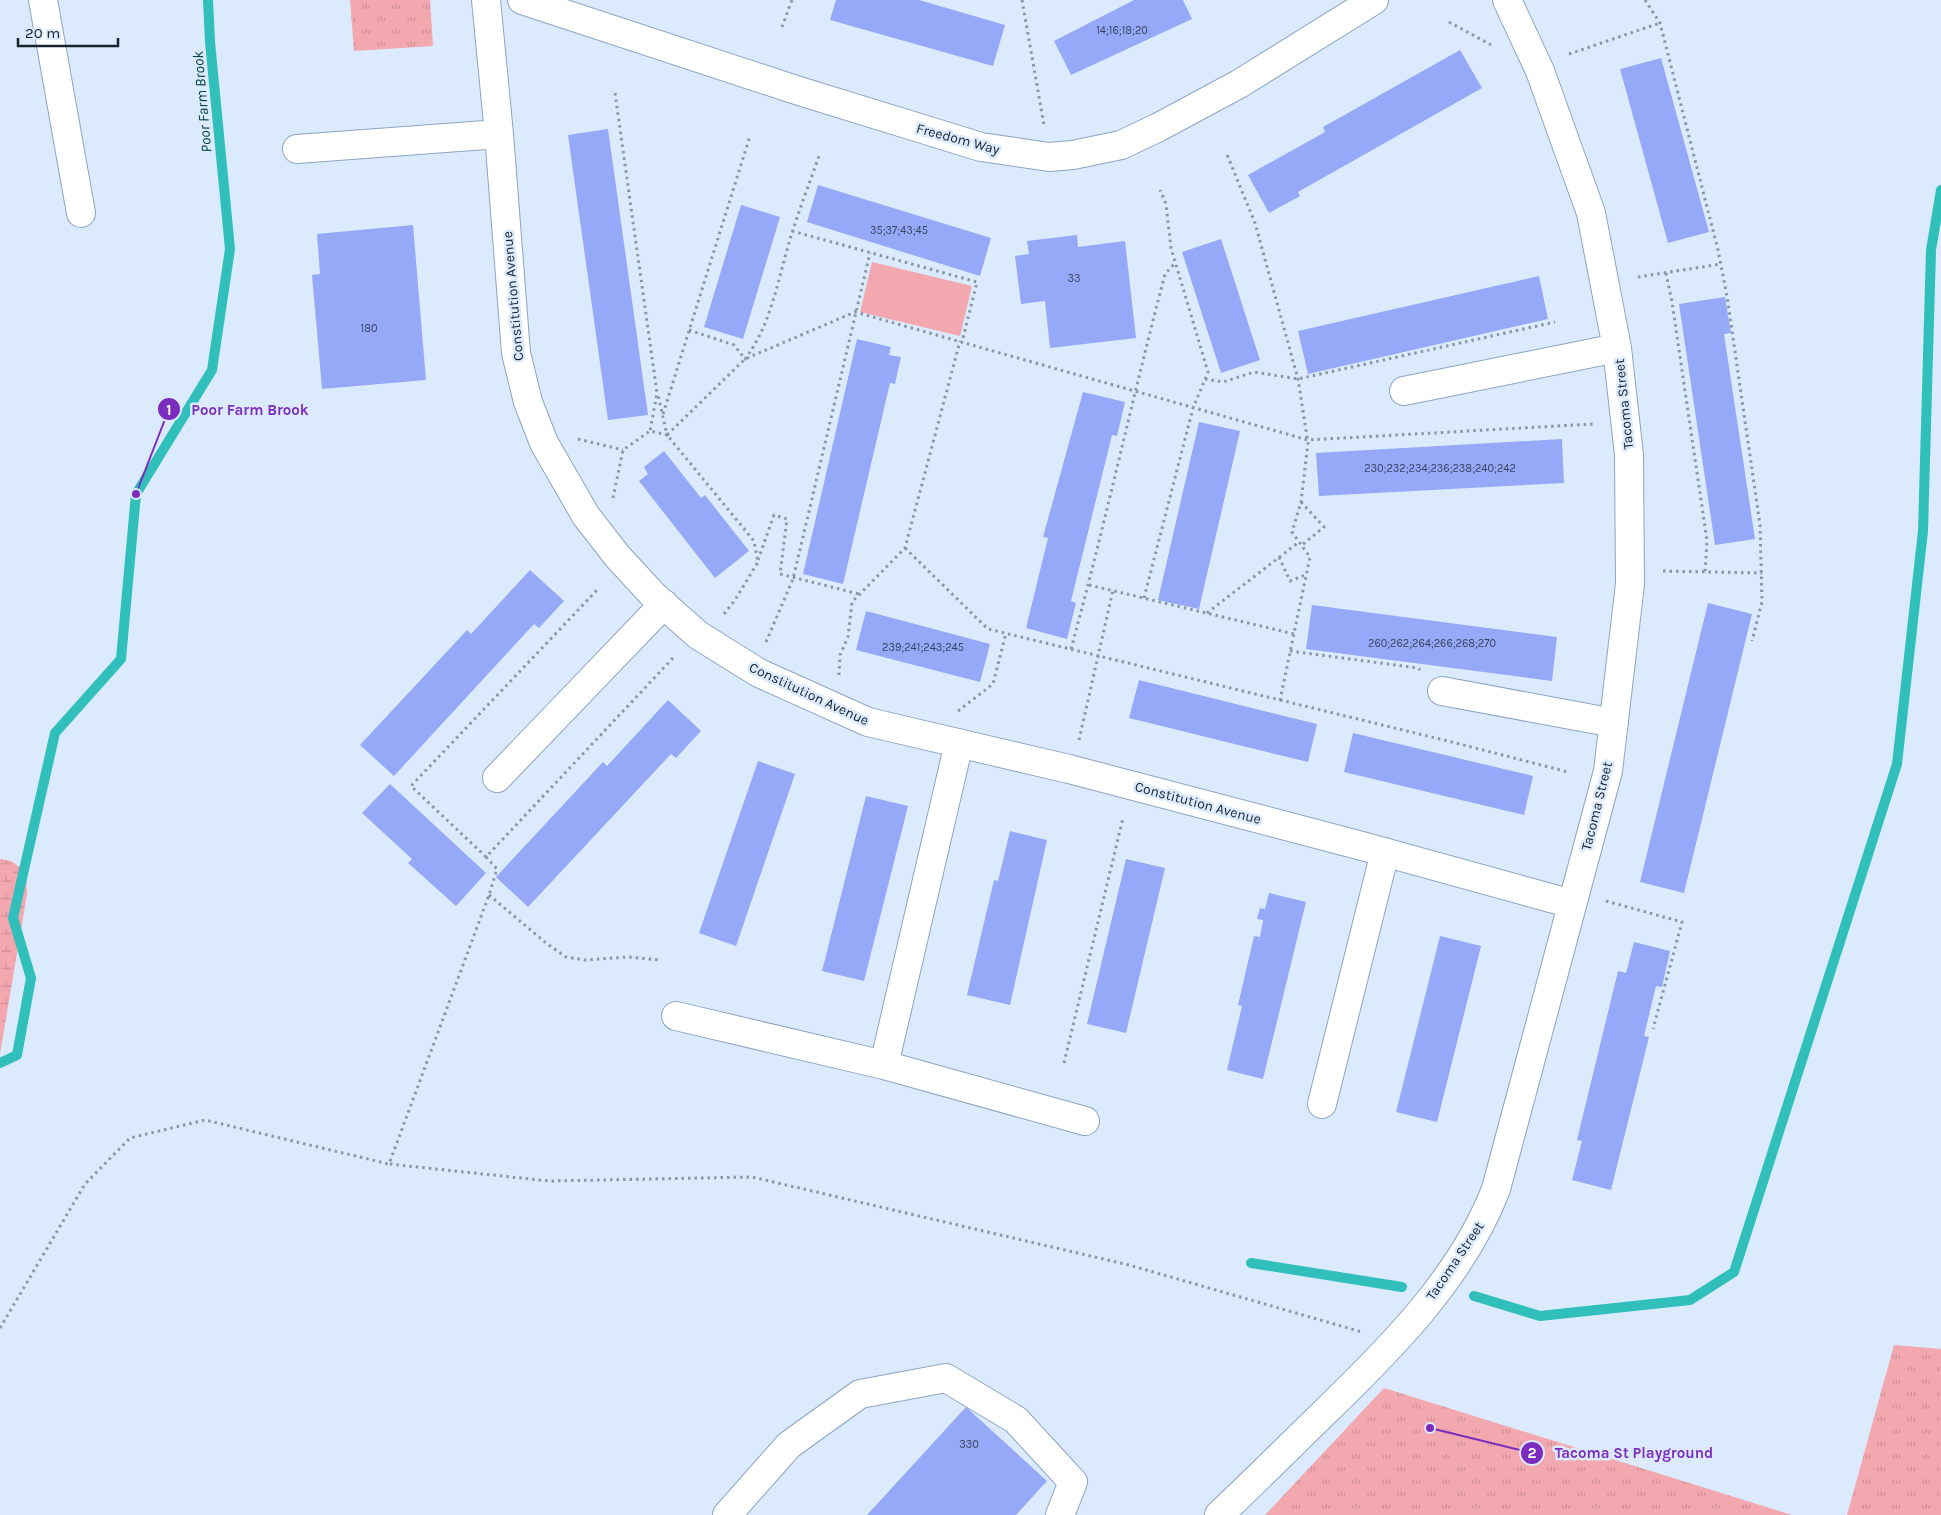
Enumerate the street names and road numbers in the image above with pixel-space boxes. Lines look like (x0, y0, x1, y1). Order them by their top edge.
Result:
street label: Freedom Way (915, 120, 1002, 158)
street label: Constitution Avenue (499, 230, 527, 362)
street label: Tacoma Street (1611, 358, 1637, 450)
street label: Constitution Avenue (746, 659, 872, 729)
street label: Tacoma Street (1578, 760, 1616, 852)
street label: Constitution Avenue (1133, 778, 1263, 828)
street label: Tacoma Street (1423, 1219, 1487, 1303)

